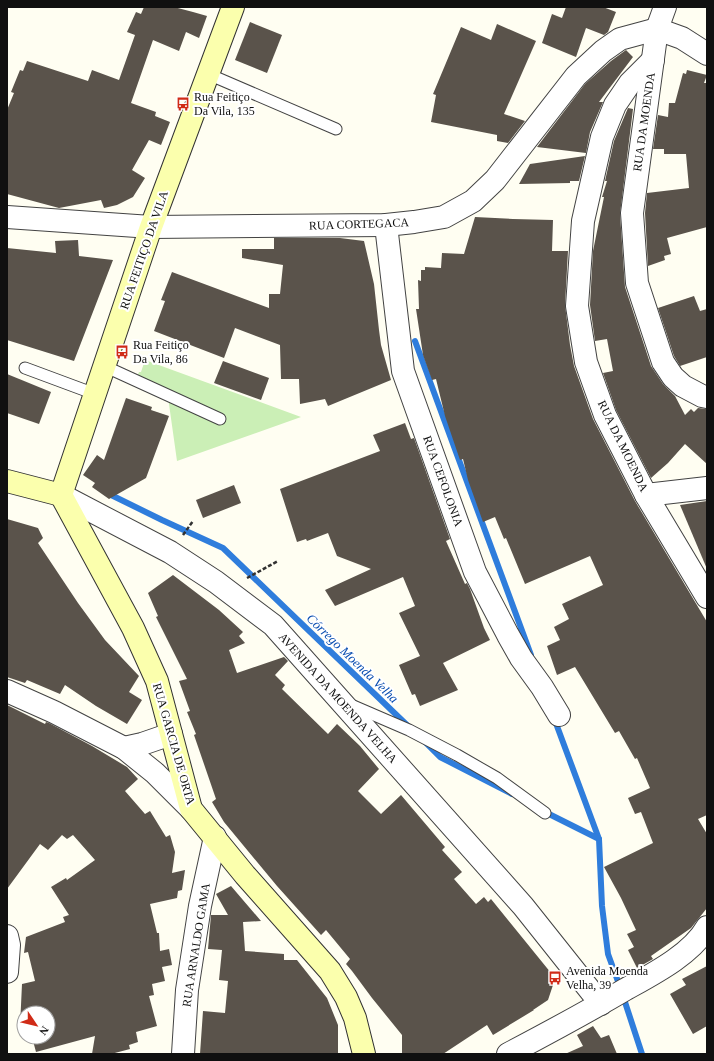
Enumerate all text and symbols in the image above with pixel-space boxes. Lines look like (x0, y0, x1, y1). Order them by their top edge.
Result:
street label: RUA DA MOENDA (630, 71, 658, 172)
place label: Rua Feitiço Da Vila, 135 (194, 90, 255, 118)
bus stop icon: Rua Feitiço Da Vila, 135 (175, 96, 191, 112)
street label: RUA FEITIÇO DA VILA (117, 188, 171, 311)
street label: RUA CORTEGACA (309, 215, 410, 233)
place label: Rua Feitiço Da Vila, 86 (133, 338, 189, 366)
bus stop icon: Rua Feitiço Da Vila, 86 (114, 344, 130, 360)
street label: RUA DA MOENDA (595, 398, 651, 494)
street label: RUA CEFOLONIA (420, 434, 466, 529)
water label: Córrego Moenda Velha (304, 611, 402, 706)
street label: AVENIDA DA MOENDA VELHA (276, 630, 400, 766)
street label: RUA GARCIA DE ORTA (150, 682, 198, 807)
street label: RUA ARNALDO GAMA (179, 882, 213, 1008)
place label: Avenida Moenda Velha, 39 (566, 964, 649, 992)
bus stop icon: Avenida Moenda Velha, 39 (547, 970, 563, 986)
north arrow (16, 1005, 56, 1045)
text: N (37, 1024, 51, 1037)

